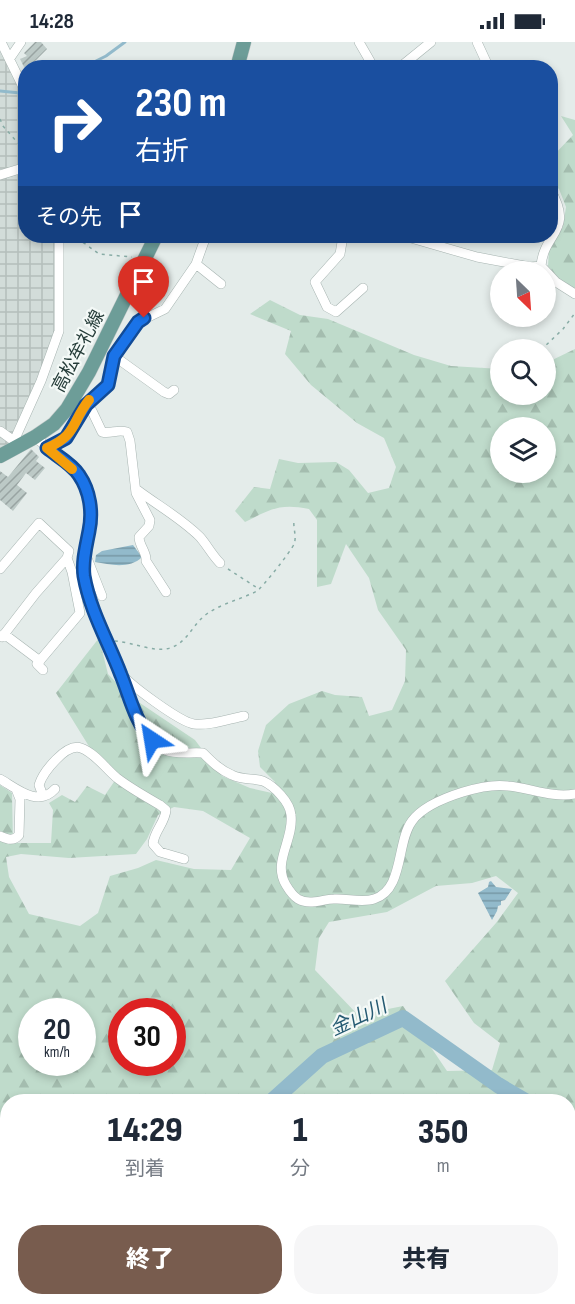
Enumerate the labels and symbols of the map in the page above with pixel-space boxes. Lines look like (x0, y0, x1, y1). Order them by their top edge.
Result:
pin (118, 256, 169, 318)
north arrow (490, 261, 556, 327)
street label: 高松牟礼線 (48, 307, 109, 396)
position arrow (120, 708, 184, 772)
water label: 金山川 (326, 994, 392, 1041)
speed limit sign: 30 (108, 998, 186, 1076)

